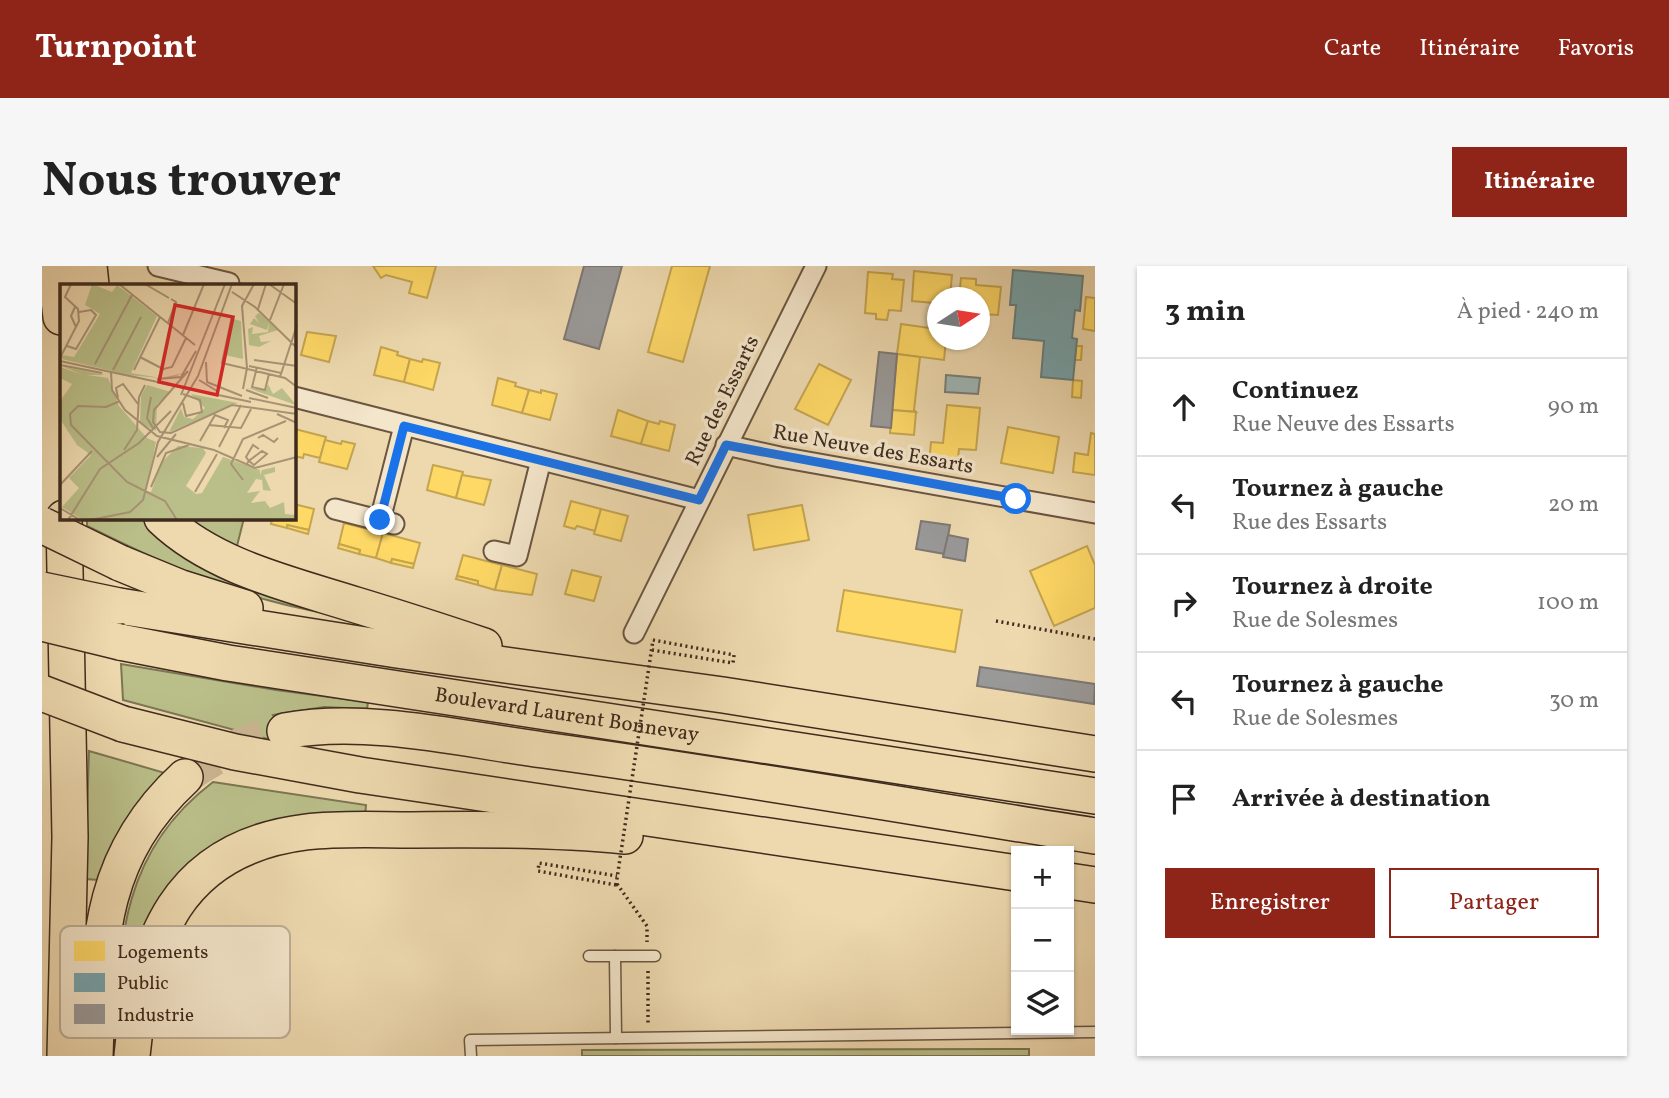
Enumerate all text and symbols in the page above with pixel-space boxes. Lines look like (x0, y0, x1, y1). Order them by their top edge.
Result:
text: Turnpoint (35, 26, 197, 72)
text: Carte (1324, 32, 1381, 66)
text: Itinéraire (1419, 32, 1520, 66)
text: Favoris (1558, 32, 1634, 66)
button: Itinéraire (1452, 147, 1627, 217)
text: Nous trouver (42, 148, 341, 217)
inset map (60, 284, 296, 520)
north arrow (927, 287, 990, 350)
text: 3 min (1165, 291, 1246, 333)
text: À pied · 240 m (1457, 296, 1599, 328)
street label: Rue des Essarts (679, 331, 767, 471)
text: Continuez (1232, 373, 1358, 409)
icon: ahead (1165, 388, 1203, 426)
text: 90 m (1548, 391, 1599, 423)
text: Rue Neuve des Essarts (1232, 409, 1455, 441)
street label: Rue Neuve des Essarts (770, 418, 976, 482)
text: Tournez à gauche (1232, 471, 1444, 507)
route start (1000, 483, 1031, 514)
icon: left (1165, 486, 1203, 524)
text: 20 m (1548, 489, 1599, 521)
route end (364, 504, 395, 535)
text: Rue des Essarts (1232, 507, 1387, 539)
text: Tournez à droite (1232, 569, 1433, 605)
icon: right (1165, 584, 1203, 622)
text: 100 m (1537, 587, 1599, 619)
text: Rue de Solesmes (1232, 605, 1398, 637)
text: Tournez à gauche (1232, 667, 1444, 703)
street label: Boulevard Laurent Bonnevay (433, 680, 702, 750)
icon: left (1165, 682, 1203, 720)
text: 30 m (1549, 685, 1599, 717)
text: Rue de Solesmes (1232, 703, 1398, 735)
icon: arrive (1165, 780, 1203, 818)
text: Arrivée à destination (1232, 781, 1491, 817)
map controls (1011, 846, 1074, 1035)
button: + (1011, 846, 1074, 909)
button: Enregistrer (1165, 868, 1375, 938)
button: Partager (1389, 868, 1599, 938)
button: − (1011, 909, 1074, 972)
legend (60, 926, 290, 1038)
text: Logements (117, 940, 208, 966)
text: Public (117, 971, 169, 997)
button: layers (1011, 972, 1074, 1035)
text: Industrie (117, 1003, 194, 1029)

